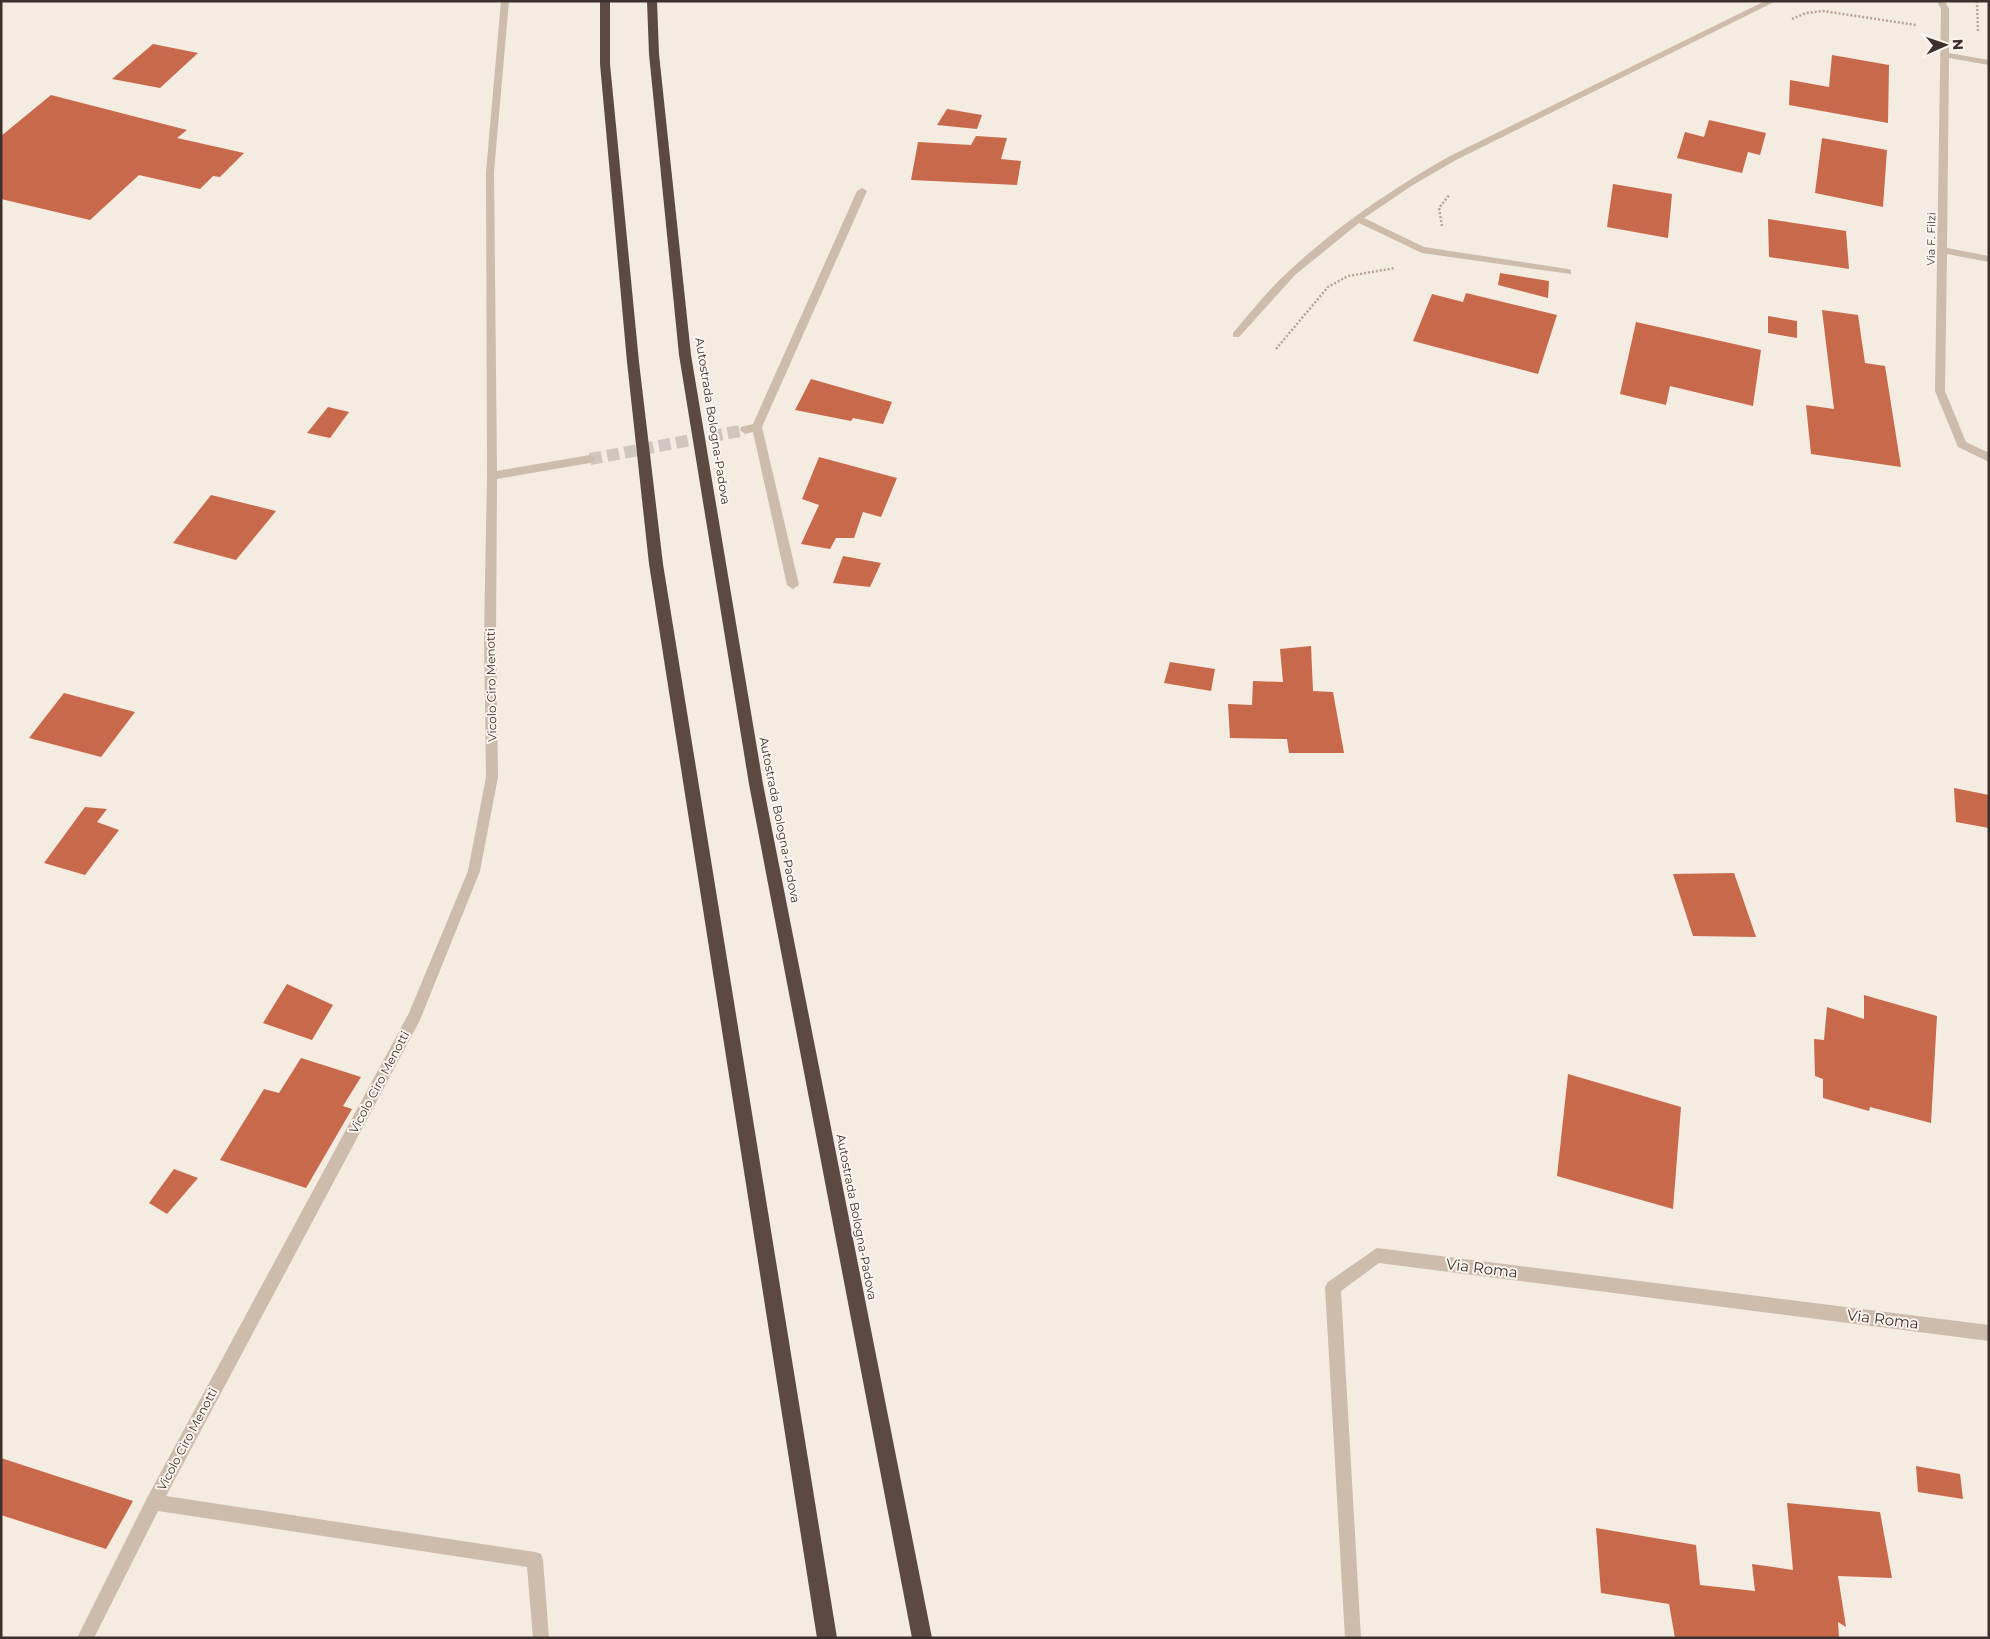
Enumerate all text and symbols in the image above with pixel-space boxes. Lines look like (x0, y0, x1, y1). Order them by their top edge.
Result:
north arrow (1920, 20, 1970, 70)
text: N (1949, 39, 1967, 51)
street label: Via F. Filzi (1924, 212, 1938, 266)
street label: Autostrada Bologna-Padova (692, 336, 734, 506)
street label: Vicolo Ciro Menotti (483, 628, 499, 742)
street label: Autostrada Bologna-Padova (757, 736, 803, 904)
street label: Vicolo Ciro Menotti (346, 1028, 412, 1136)
street label: Autostrada Bologna-Padova (834, 1133, 880, 1301)
street label: Via Roma (1445, 1254, 1519, 1282)
street label: Via Roma (1846, 1305, 1920, 1333)
street label: Vicolo Ciro Menotti (154, 1385, 220, 1493)

